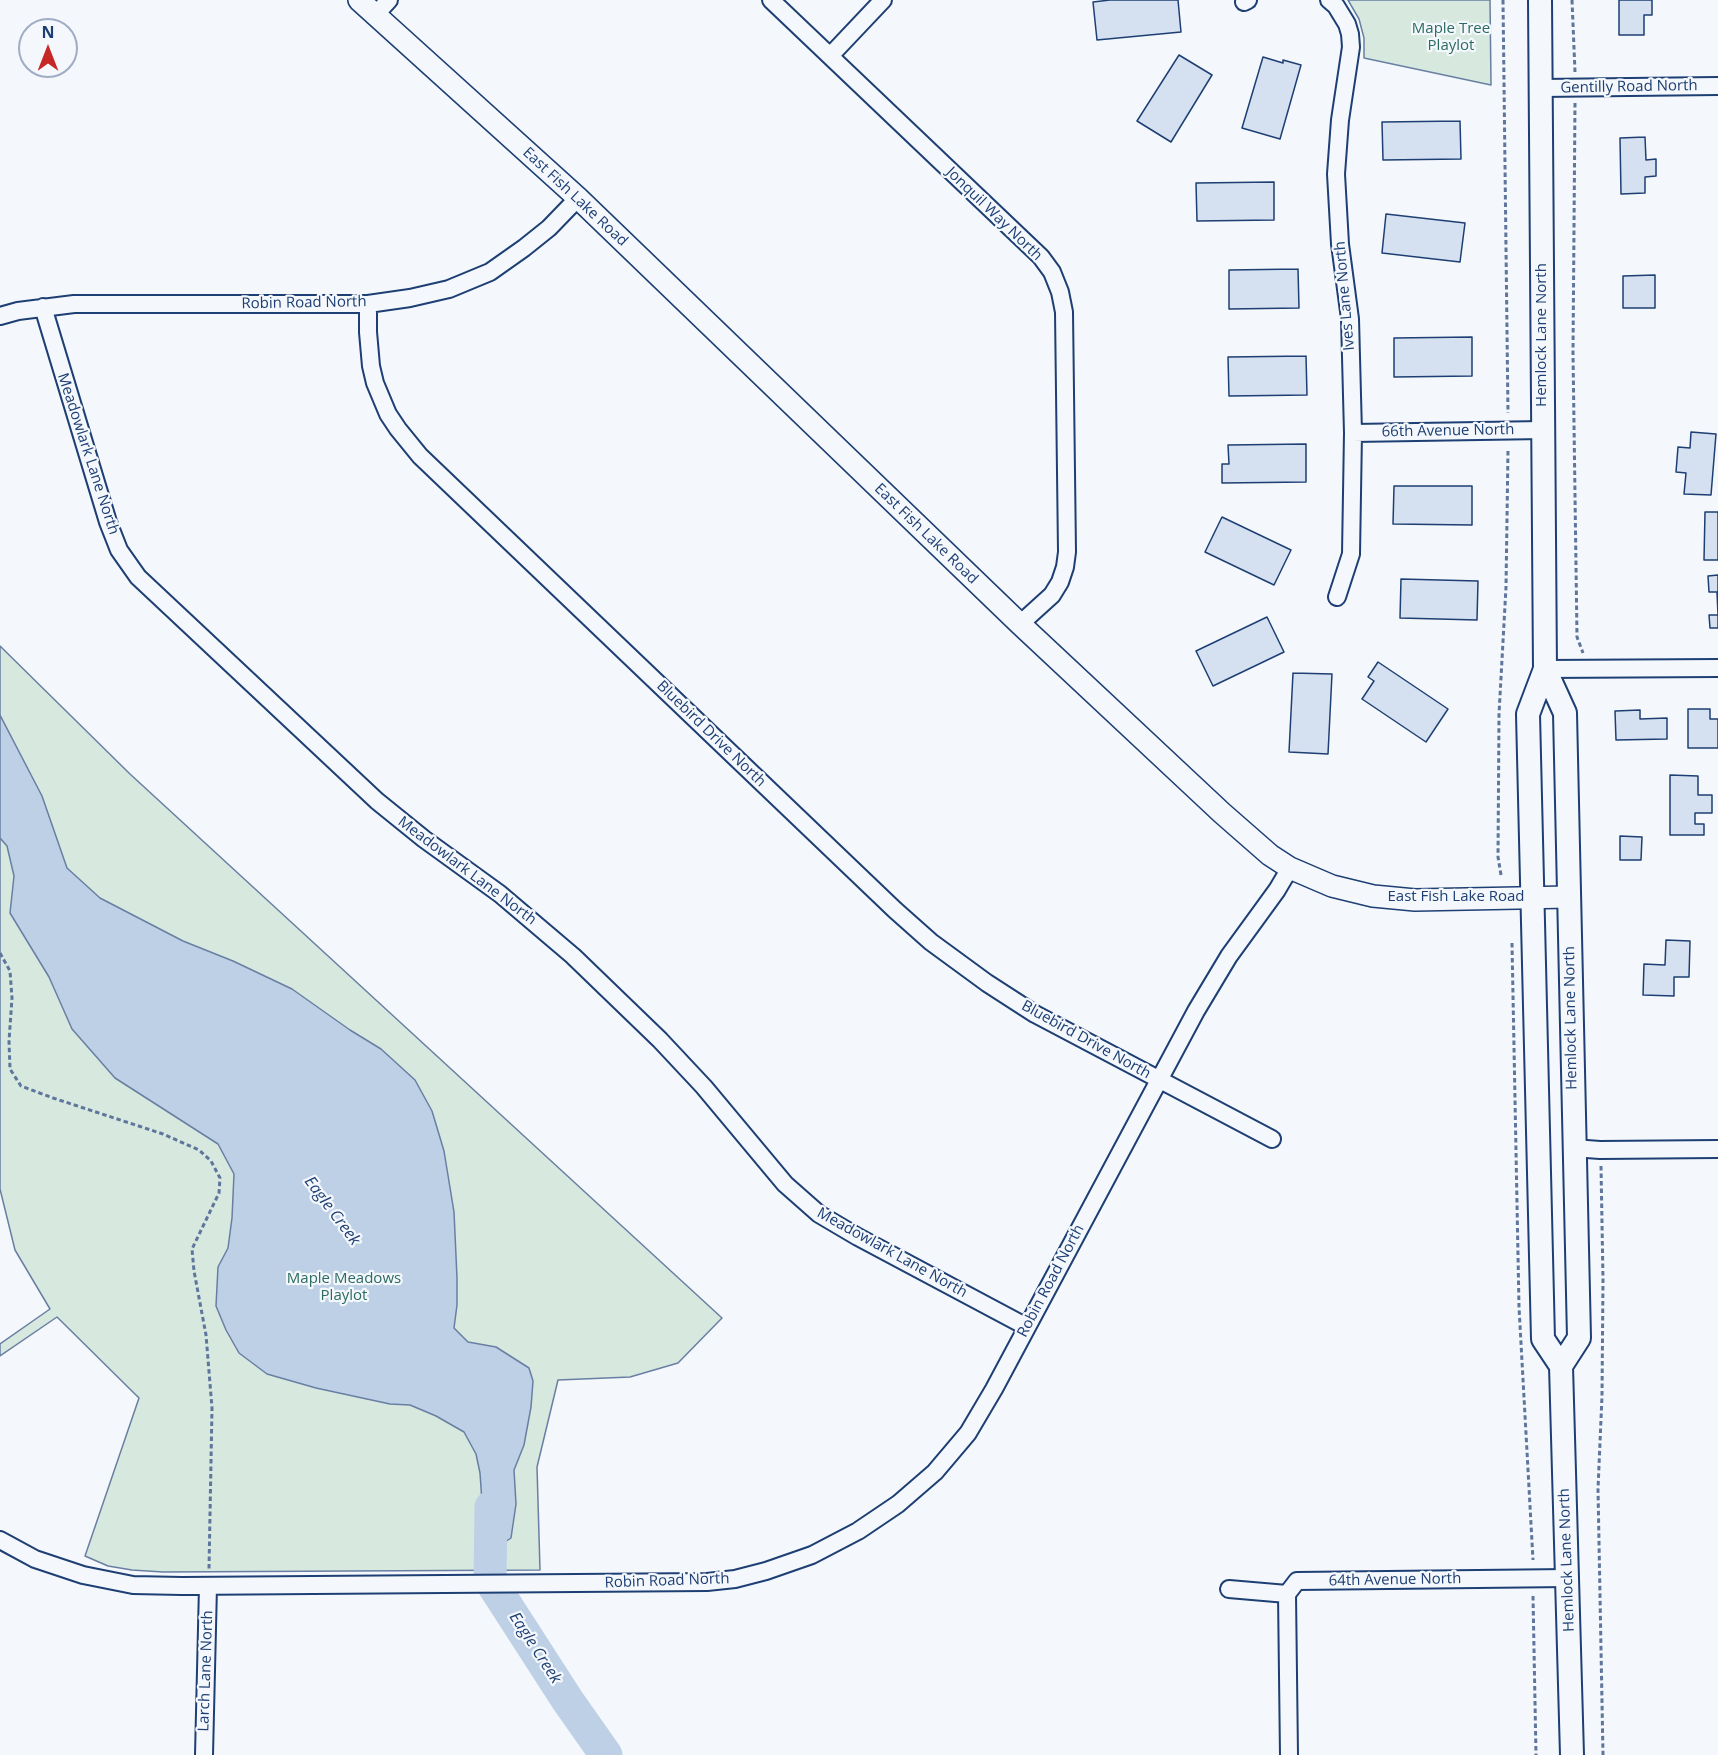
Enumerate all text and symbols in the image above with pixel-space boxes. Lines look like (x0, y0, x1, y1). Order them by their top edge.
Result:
north arrow (18, 18, 78, 78)
park label: Maple Tree Playlot (1412, 20, 1490, 55)
text: N (41, 21, 55, 43)
street label: Gentilly Road North (1560, 77, 1698, 97)
street label: East Fish Lake Road (519, 144, 631, 250)
street label: Jonquil Way North (942, 164, 1046, 264)
street label: Ives Lane North (1331, 241, 1359, 351)
street label: Hemlock Lane North (1533, 263, 1551, 407)
street label: Robin Road North (241, 293, 367, 313)
street label: Meadowlark Lane North (53, 371, 123, 537)
street label: 66th Avenue North (1381, 421, 1515, 441)
street label: East Fish Lake Road (870, 480, 982, 588)
street label: Bluebird Drive North (653, 677, 769, 791)
street label: Meadowlark Lane North (394, 813, 540, 929)
street label: East Fish Lake Road (1388, 888, 1524, 906)
street label: Hemlock Lane North (1561, 946, 1581, 1090)
street label: Bluebird Drive North (1018, 997, 1154, 1083)
water label: Eagle Creek (300, 1173, 364, 1249)
street label: Meadowlark Lane North (814, 1204, 970, 1302)
street label: Robin Road North (1014, 1222, 1088, 1340)
park label: Maple Meadows Playlot (287, 1270, 401, 1305)
street label: Hemlock Lane North (1555, 1488, 1579, 1632)
street label: Robin Road North (604, 1570, 730, 1592)
street label: 64th Avenue North (1328, 1570, 1462, 1590)
water label: Eagle Creek (505, 1609, 565, 1687)
street label: Larch Lane North (195, 1610, 217, 1732)

